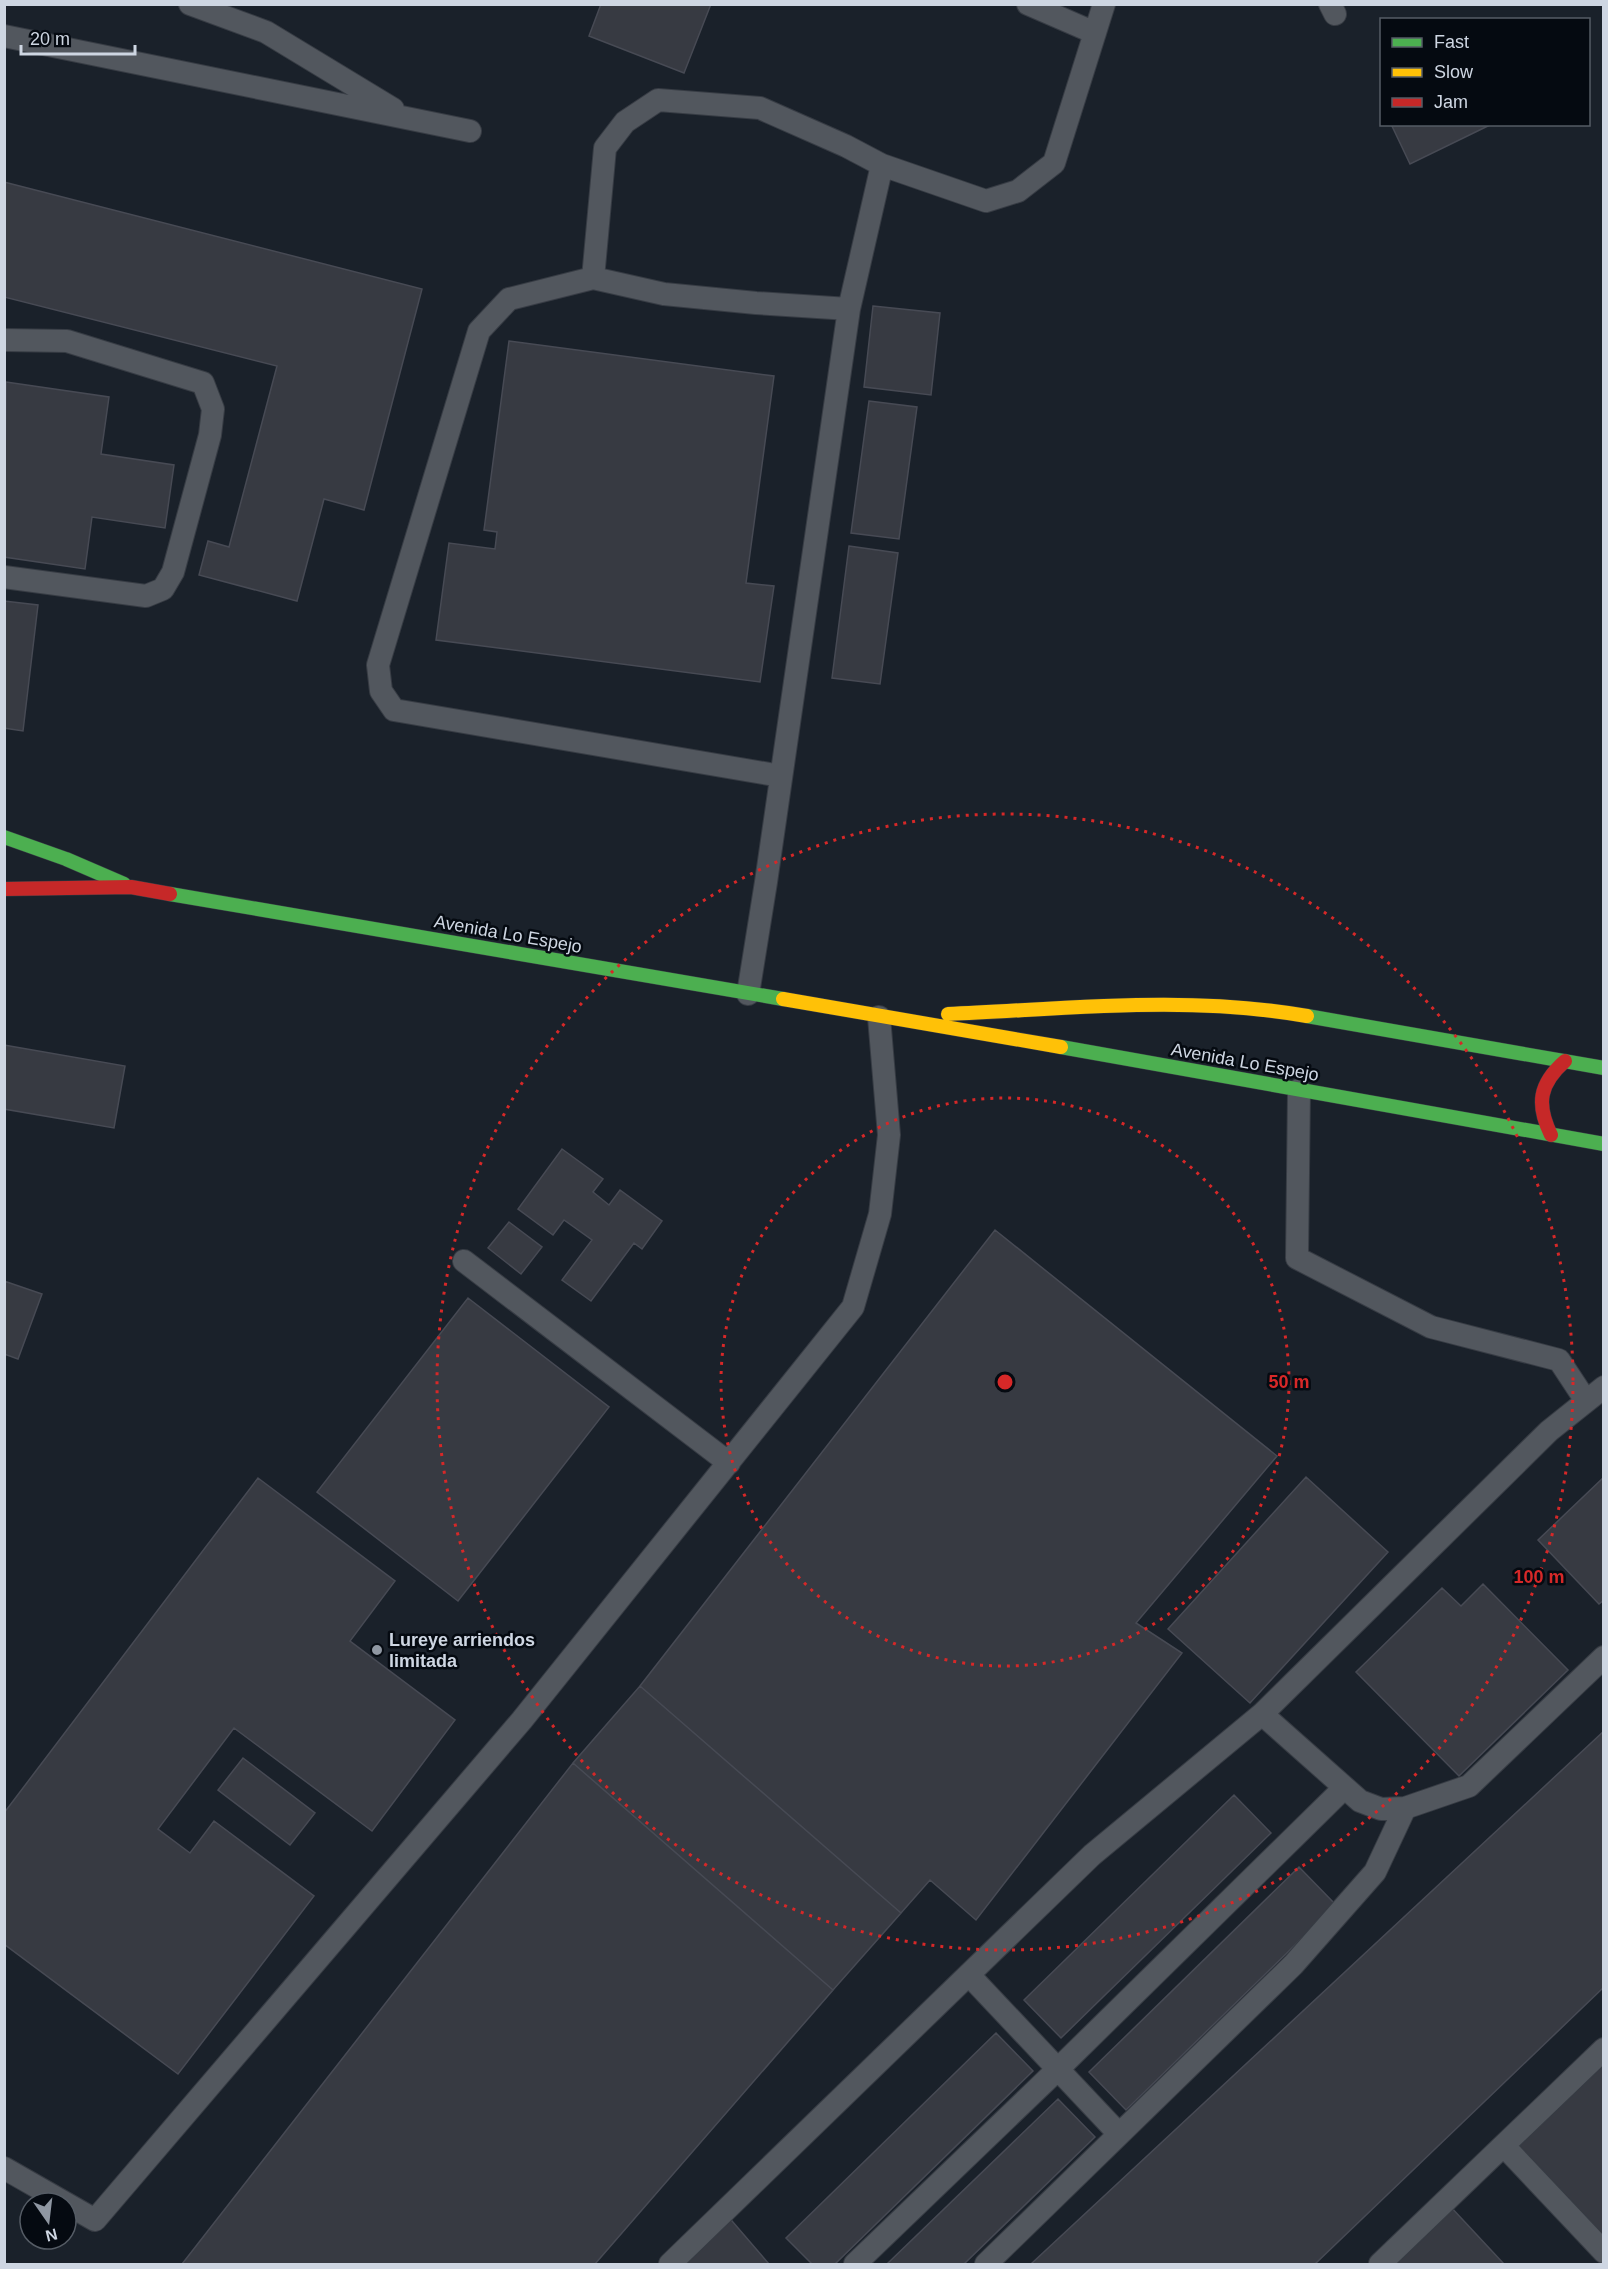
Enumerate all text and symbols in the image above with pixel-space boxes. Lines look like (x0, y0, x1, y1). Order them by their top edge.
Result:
scale bar (21, 18, 135, 56)
legend (1380, 18, 1590, 126)
text: 20 m (30, 29, 70, 49)
text: Fast (1434, 32, 1469, 52)
text: Slow (1434, 62, 1474, 82)
text: Jam (1434, 92, 1468, 112)
street label: Avenida Lo Espejo (433, 911, 583, 957)
street label: Avenida Lo Espejo (1170, 1039, 1320, 1085)
centre of rings (995, 1372, 1015, 1392)
text: 50 m (1268, 1372, 1310, 1392)
text: 100 m (1513, 1567, 1565, 1587)
place label: Lureye arriendos limitada (389, 1630, 535, 1671)
marker: Lureye arriendos limitada (370, 1643, 384, 1657)
north arrow (18, 2191, 78, 2251)
text: N (44, 2225, 59, 2245)

